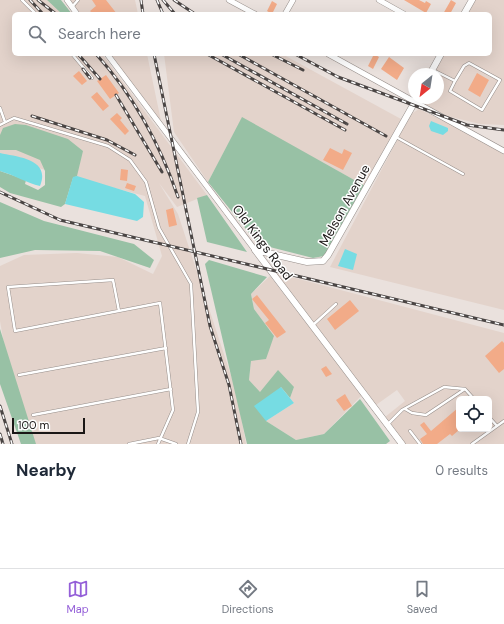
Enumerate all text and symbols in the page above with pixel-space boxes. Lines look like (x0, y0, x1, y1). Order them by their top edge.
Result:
search box (12, 12, 492, 56)
icon: search (26, 23, 48, 45)
text: Search here (58, 24, 141, 44)
north arrow (408, 68, 444, 104)
street label: Melson Avenue (315, 162, 374, 249)
street label: Old Kings Road (229, 201, 297, 283)
map controls (456, 396, 492, 432)
button: locate (456, 396, 492, 432)
scale bar (12, 416, 85, 435)
text: 100 m (18, 418, 49, 432)
text: Nearby (16, 459, 76, 481)
text: 0 results (435, 462, 488, 479)
tab: Map (67, 578, 89, 616)
tab: Directions (222, 578, 274, 616)
tab: Saved (407, 578, 437, 616)

